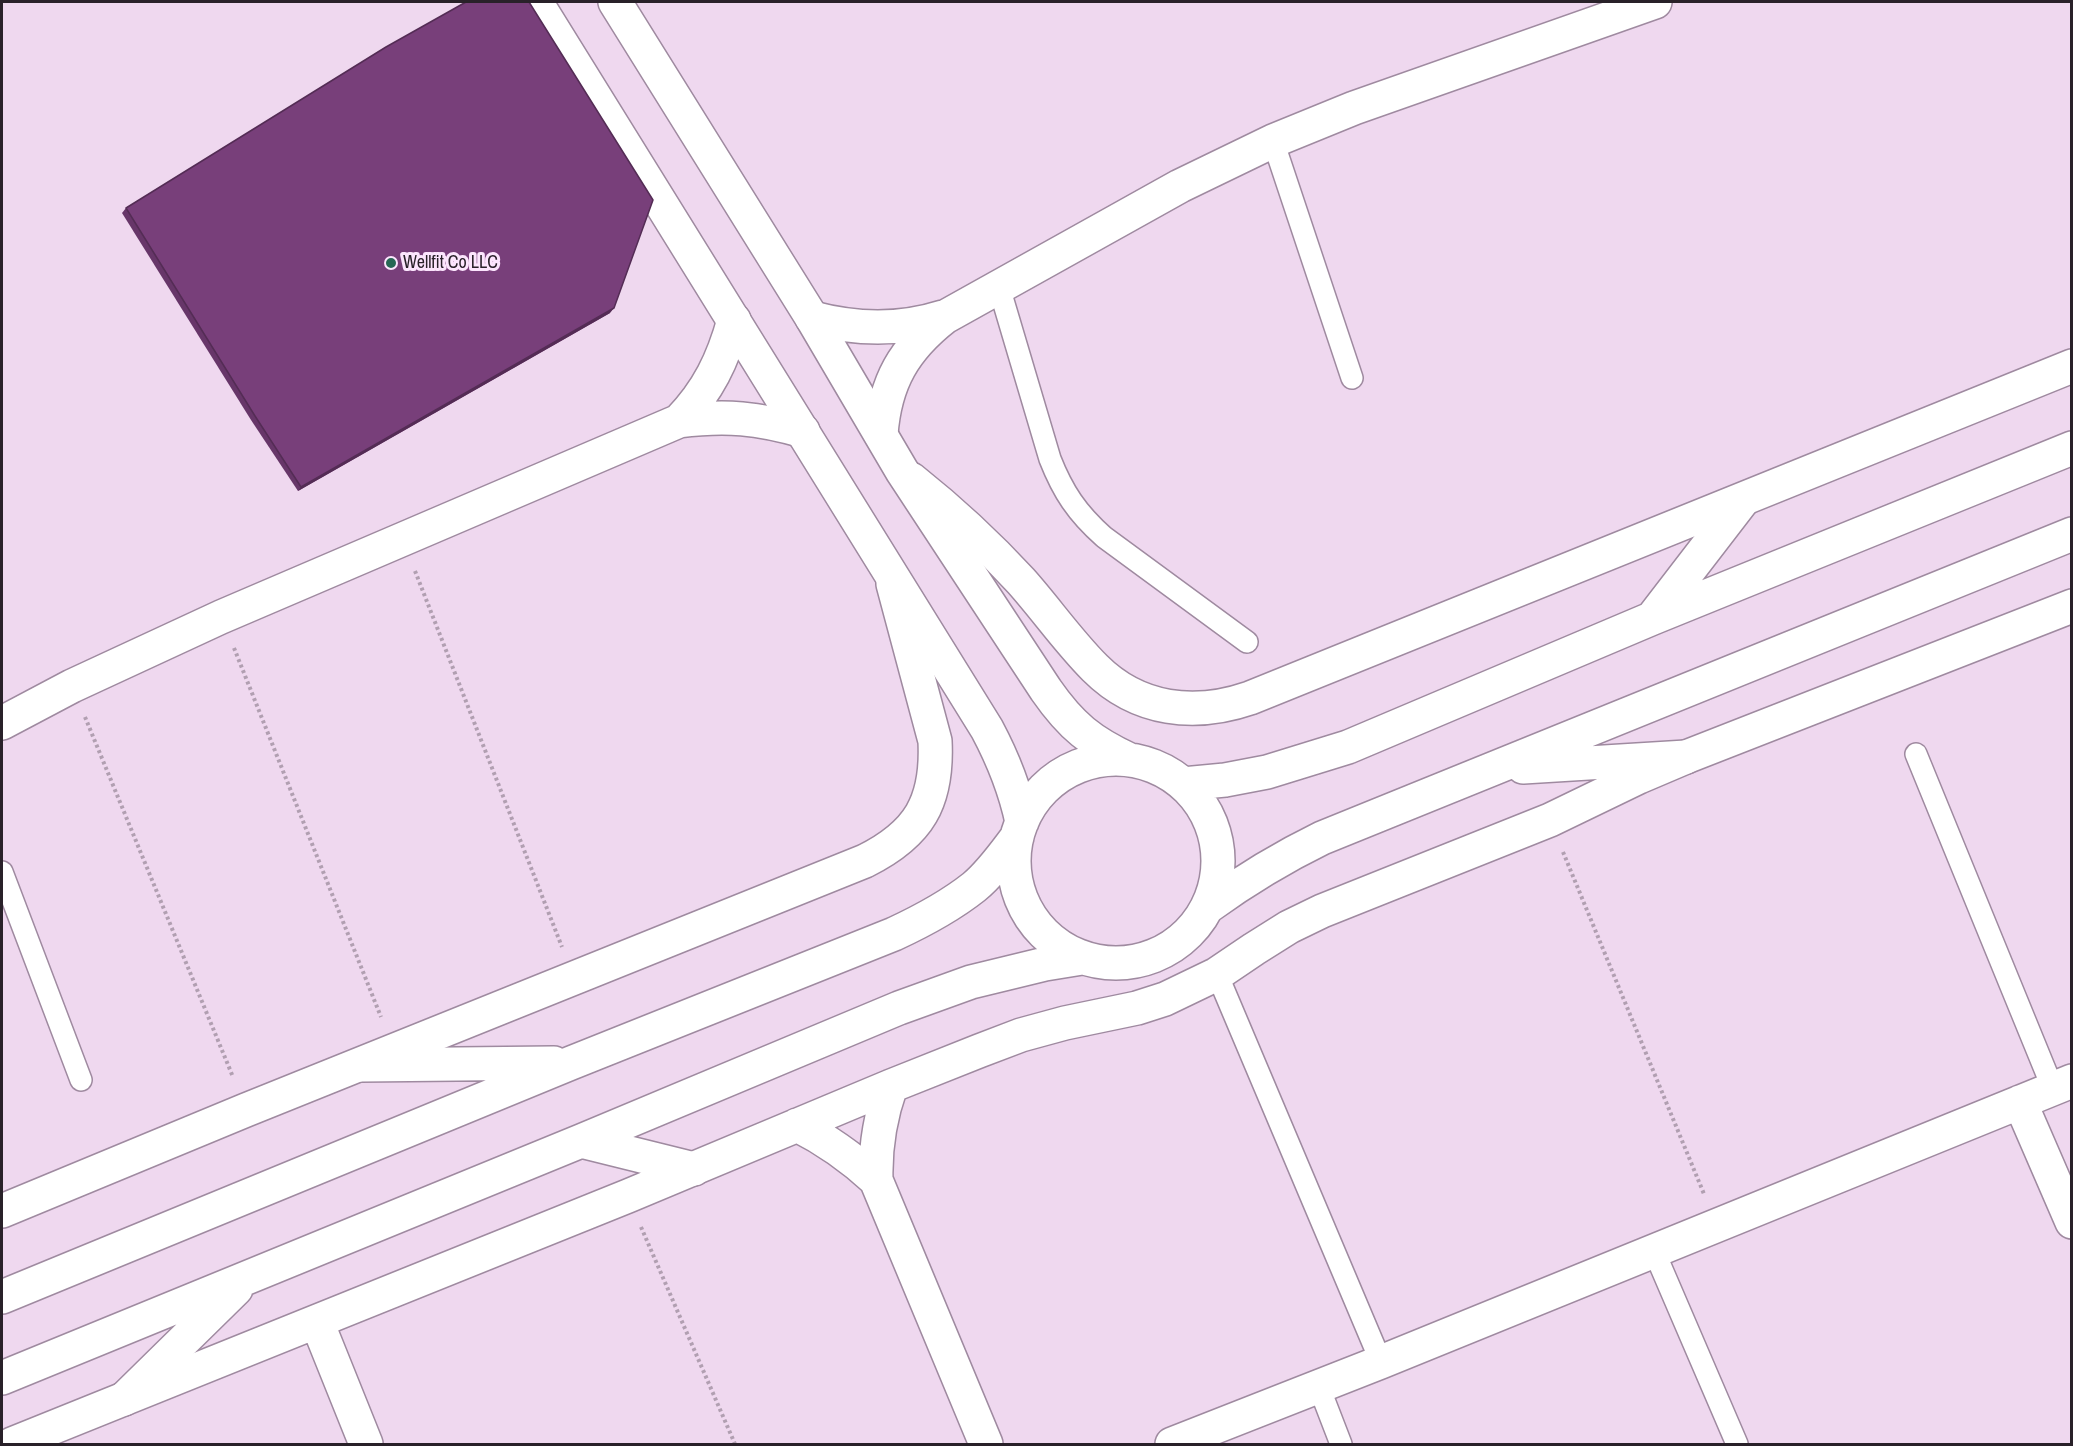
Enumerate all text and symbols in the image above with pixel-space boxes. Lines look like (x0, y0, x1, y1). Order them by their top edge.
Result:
place label: Wellfit Co LLC (403, 252, 498, 274)
marker: Wellfit Co LLC (384, 256, 398, 270)

